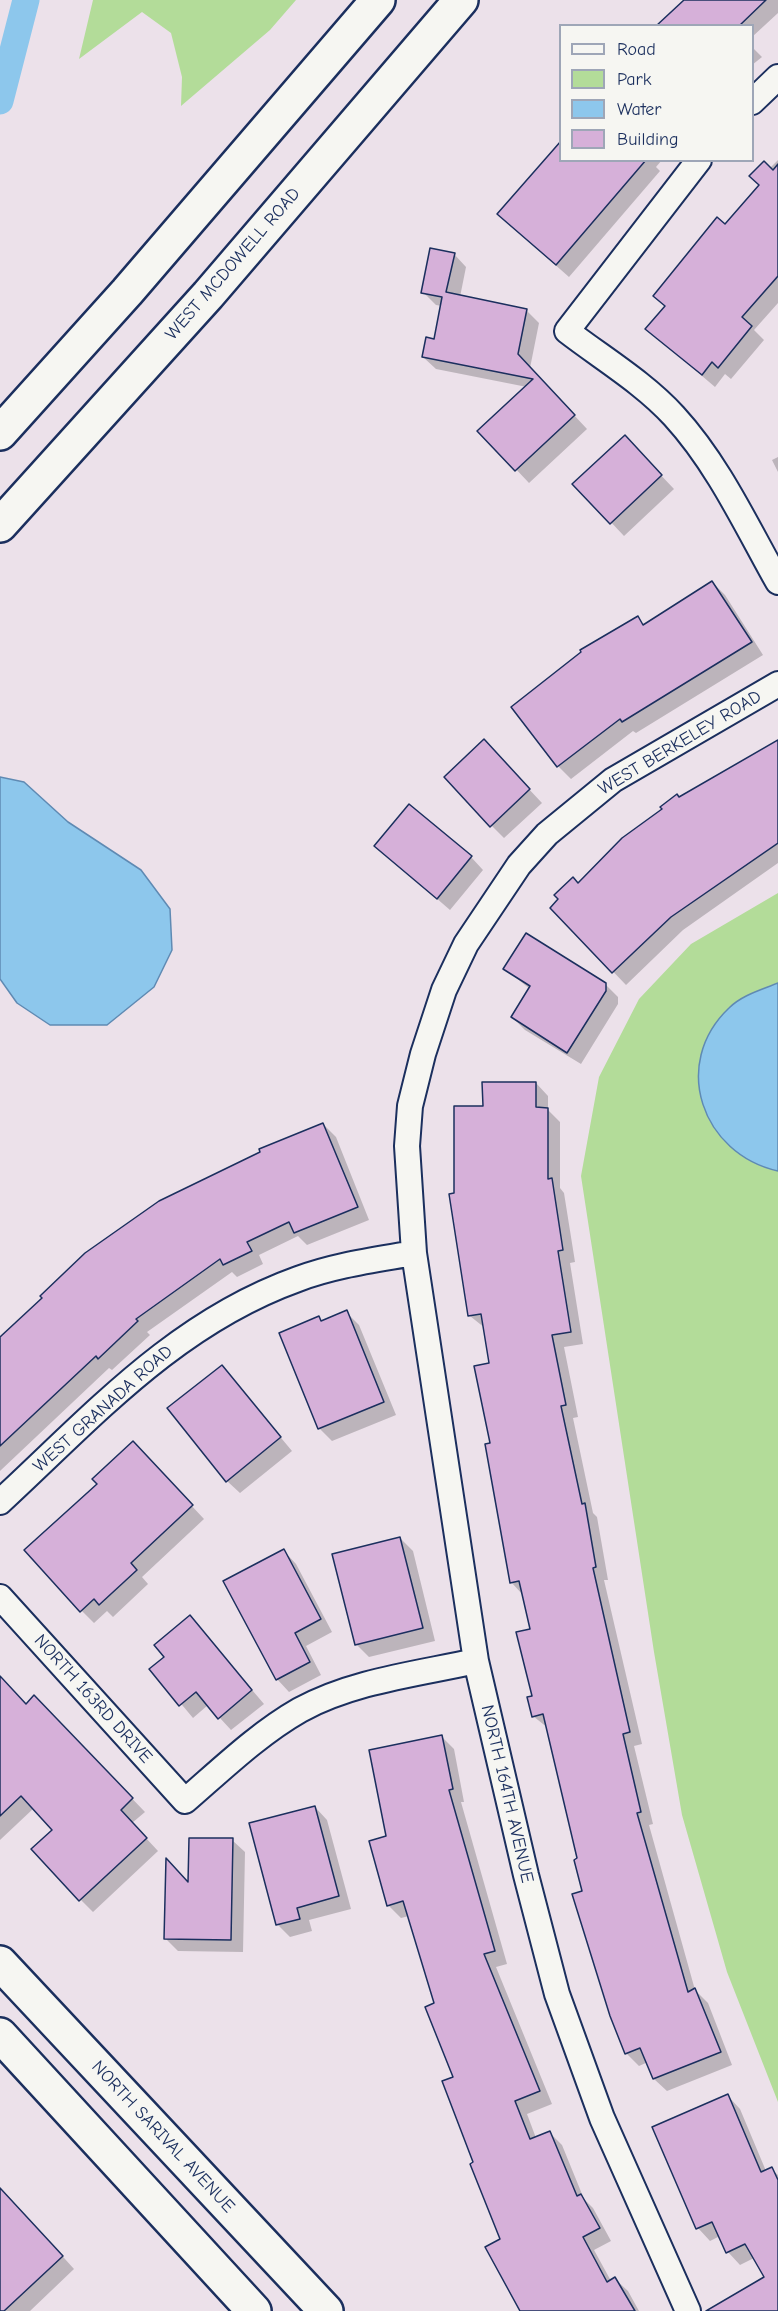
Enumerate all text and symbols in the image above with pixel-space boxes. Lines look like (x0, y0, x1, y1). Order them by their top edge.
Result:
legend (559, 24, 754, 162)
text: Road (617, 39, 656, 60)
text: Park (617, 69, 651, 90)
text: Water (617, 99, 661, 120)
text: Building (617, 129, 679, 150)
street label: WEST MCDOWELL ROAD (161, 183, 305, 345)
street label: WEST BERKELEY ROAD (595, 686, 765, 800)
street label: WEST GRANADA ROAD (29, 1341, 177, 1477)
street label: NORTH 163RD DRIVE (29, 1630, 157, 1768)
street label: NORTH 164TH AVENUE (476, 1703, 538, 1885)
street label: NORTH SARIVAL AVENUE (87, 2056, 239, 2218)

